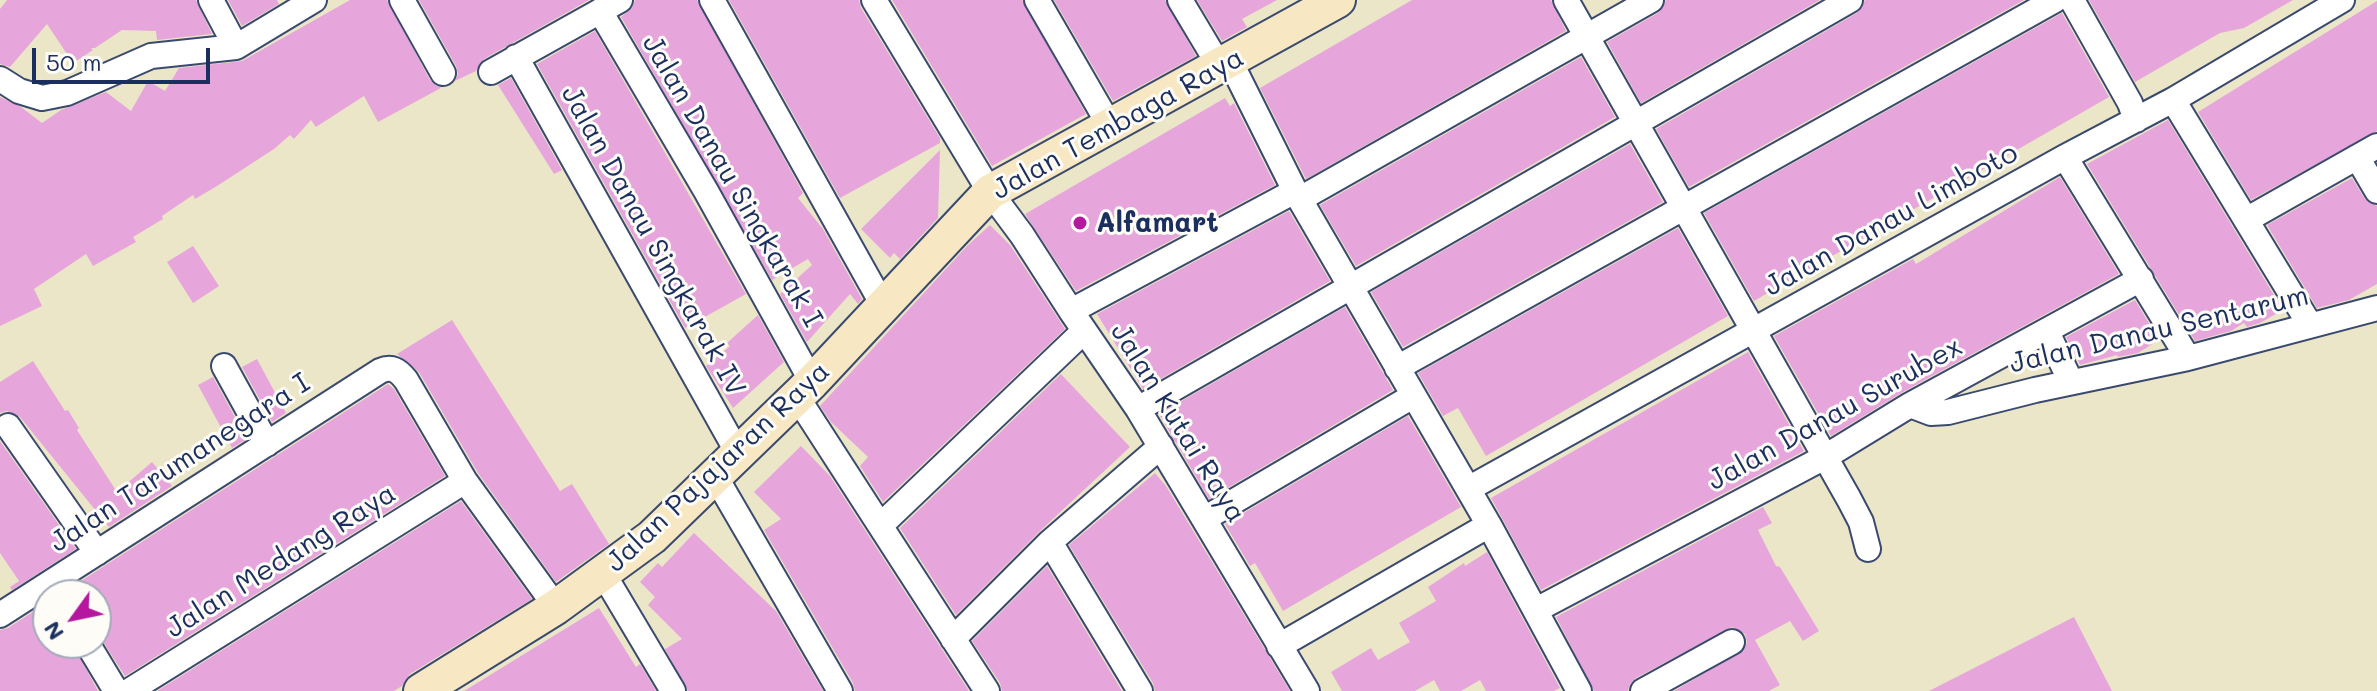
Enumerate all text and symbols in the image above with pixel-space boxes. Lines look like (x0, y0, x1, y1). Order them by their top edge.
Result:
street label: Jalan Danau Singkarak I (635, 29, 829, 333)
scale bar (36, 32, 214, 82)
street label: Jalan Tembaga Raya (986, 41, 1250, 207)
text: 50 m (46, 46, 102, 77)
street label: Jalan Danau Singkarak IV (554, 80, 752, 402)
street label: Jalan Danau Limboto (1758, 136, 2024, 304)
place label: Alfamart (1096, 206, 1219, 240)
marker: Alfamart (1071, 214, 1089, 232)
street label: Jalan Danau Sentarum (2006, 279, 2312, 381)
street label: Jalan Kutai Raya (1103, 317, 1253, 529)
street label: Jalan Danau Surubex (1702, 330, 1968, 498)
street label: Jalan Pajajaran Raya (599, 355, 837, 579)
street label: Jalan Tarumanegara I (44, 366, 316, 560)
street label: Jalan Medang Raya (160, 477, 402, 645)
north arrow (32, 579, 112, 659)
text: N (36, 616, 70, 646)

